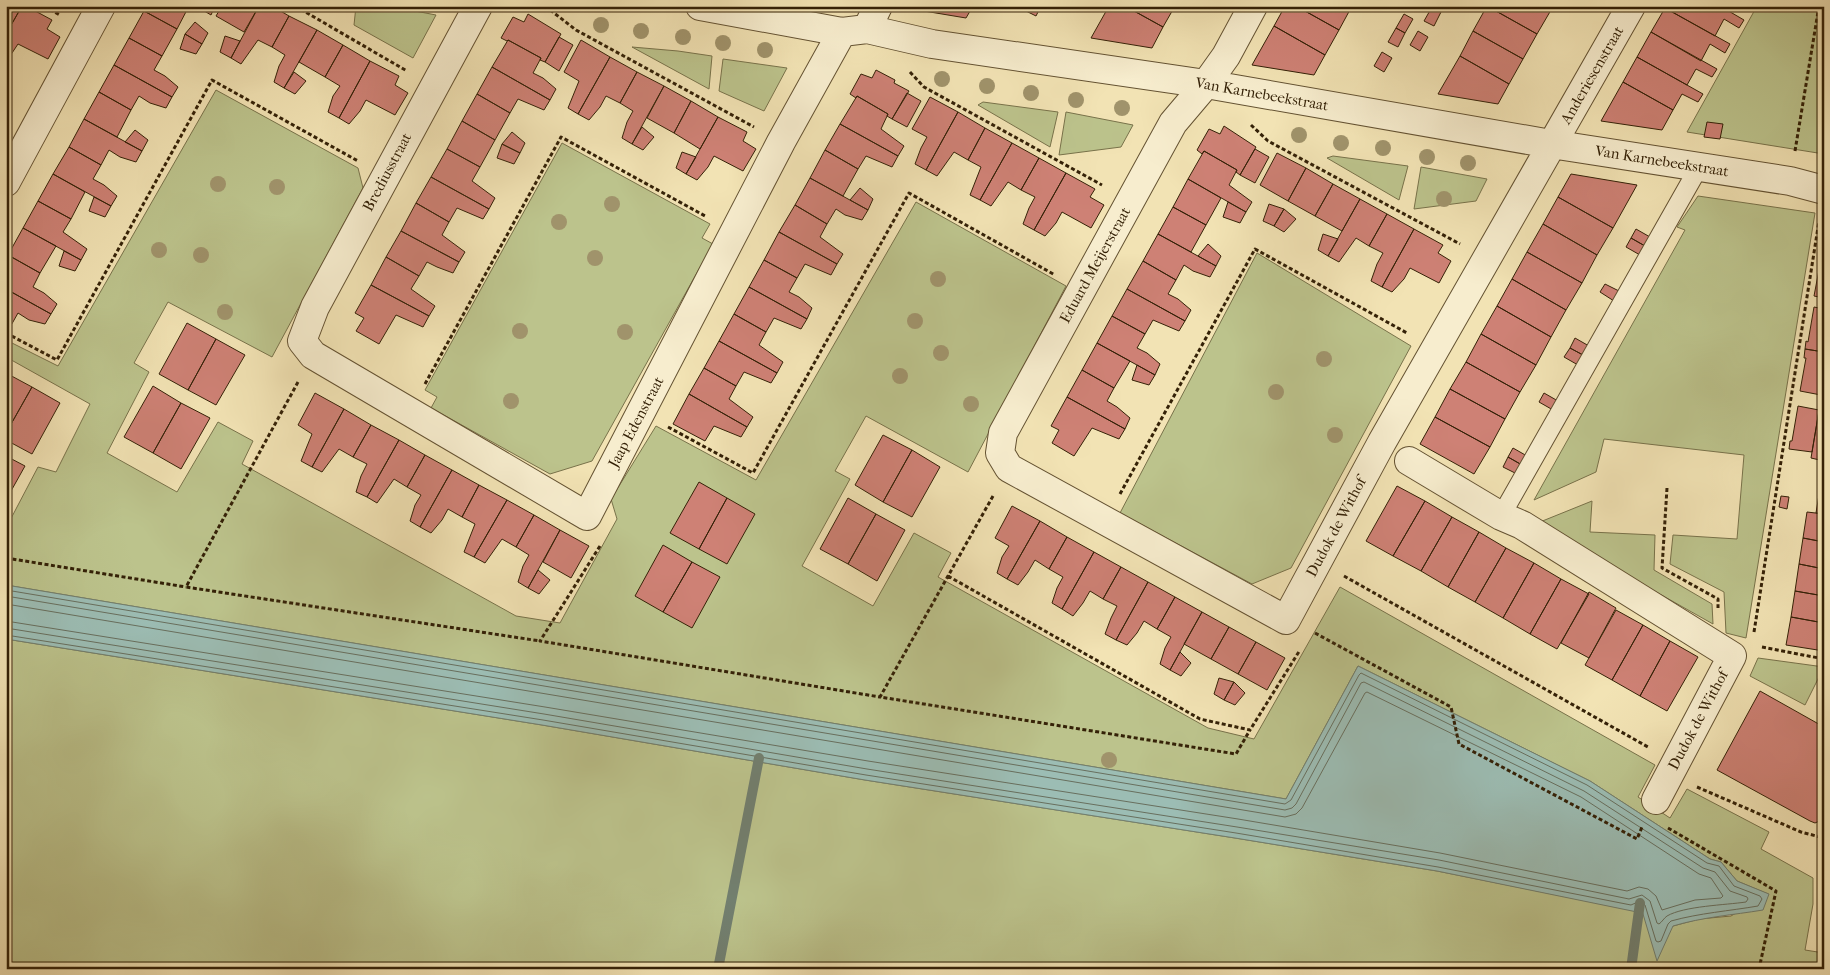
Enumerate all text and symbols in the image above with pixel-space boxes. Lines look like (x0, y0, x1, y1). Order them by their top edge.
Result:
street label: Anderiesenstraat (1556, 22, 1628, 128)
street label: Van Karnebeekstraat (1193, 73, 1331, 115)
street label: Brediusstraat (359, 129, 416, 214)
street label: Van Karnebeekstraat (1593, 141, 1731, 181)
street label: Eduard Meijerstraat (1056, 203, 1135, 326)
street label: Jaap Edenstraat (604, 373, 668, 471)
street label: Dudok de Withof (1302, 471, 1371, 580)
street label: Dudok de Withof (1664, 664, 1733, 773)

